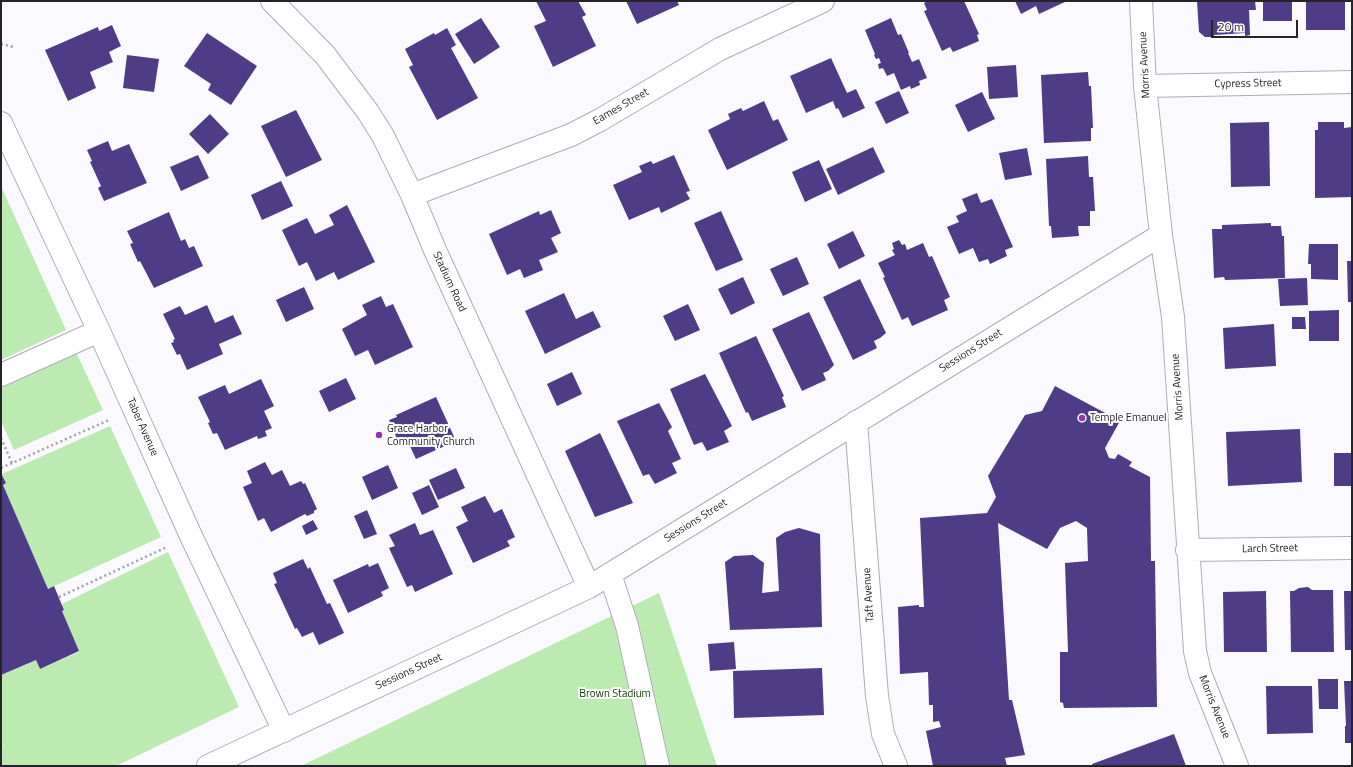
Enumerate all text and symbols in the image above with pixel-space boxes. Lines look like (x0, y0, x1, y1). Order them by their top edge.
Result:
scale bar (1213, 12, 1300, 38)
text: 20 m (1218, 17, 1244, 36)
street label: Morris Avenue (1137, 31, 1153, 99)
street label: Cypress Street (1214, 77, 1282, 91)
street label: Eames Street (591, 86, 651, 128)
street label: Stadium Road (429, 250, 469, 314)
street label: Sessions Street (937, 326, 1005, 376)
street label: Morris Avenue (1169, 353, 1187, 421)
street label: Taber Avenue (123, 396, 161, 458)
place label: Temple Emanuel (1090, 411, 1166, 425)
marker: Temple Emanuel (1077, 413, 1087, 423)
place label: Grace Harbor Community Church (387, 422, 475, 448)
marker: Grace Harbor Community Church (374, 430, 384, 440)
street label: Sessions Street (662, 496, 730, 546)
street label: Larch Street (1242, 542, 1298, 556)
street label: Taft Avenue (861, 567, 877, 623)
street label: Sessions Street (374, 651, 444, 693)
street label: Morris Avenue (1195, 673, 1233, 741)
park label: Brown Stadium (579, 687, 651, 701)

